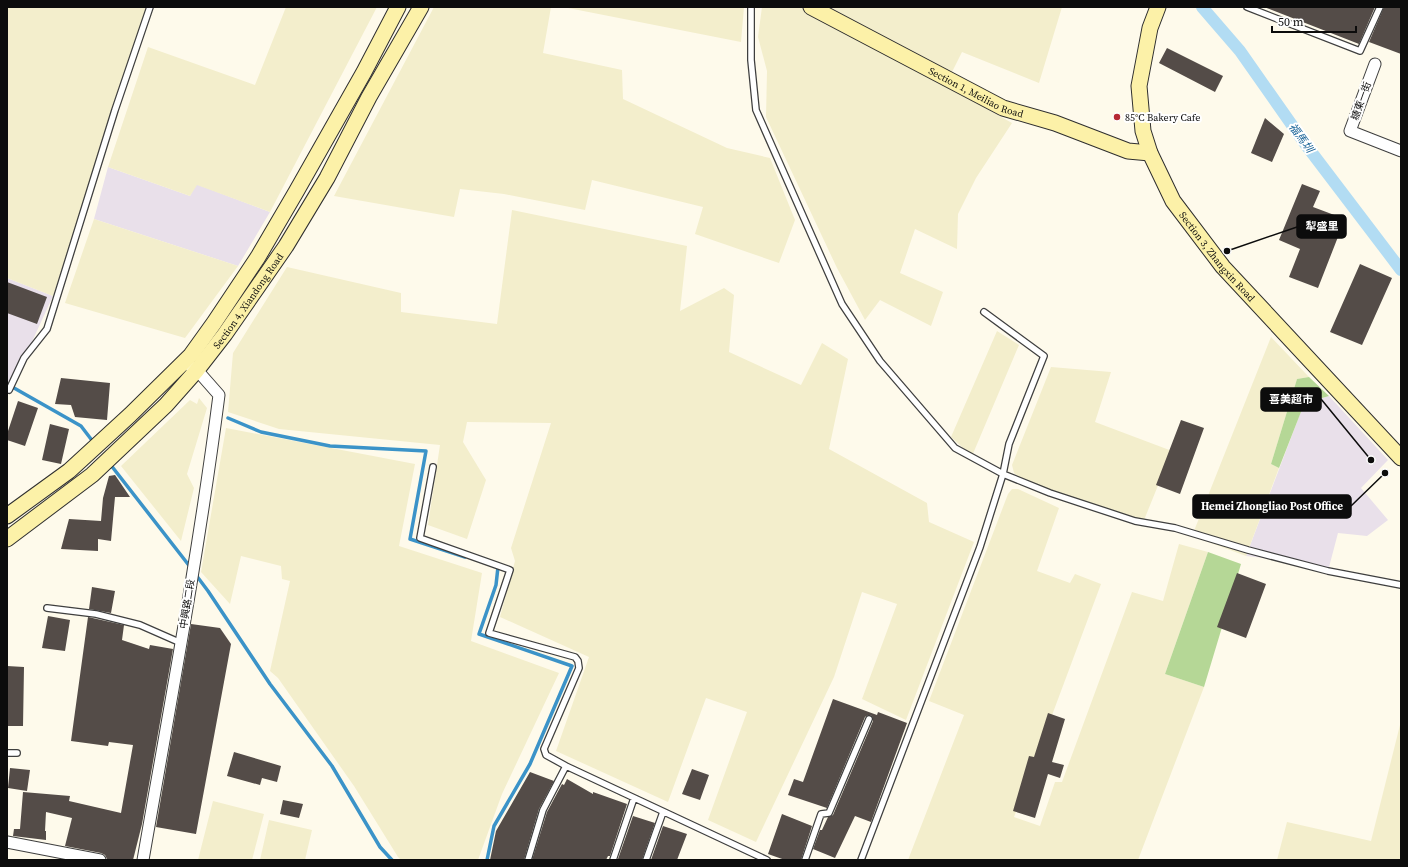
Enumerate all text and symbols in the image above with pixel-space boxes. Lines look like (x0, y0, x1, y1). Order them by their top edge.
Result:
scale bar (1272, 8, 1356, 34)
text: 50 m (1278, 14, 1304, 30)
street label: Section 1, Meiliao Road (927, 64, 1025, 120)
street label: 糖東一街 (1348, 80, 1374, 122)
place label: 85°C Bakery Cafe (1125, 111, 1200, 124)
marker: 85°C Bakery Cafe (1112, 112, 1122, 122)
water label: 福馬圳 (1285, 120, 1318, 157)
street label: Section 3, Zhangxin Road (1177, 209, 1258, 304)
callout: 犁盛里 (1297, 215, 1346, 238)
text: 犁盛里 (1306, 219, 1339, 234)
street label: Section 4, Xiandong Road (210, 250, 286, 351)
callout: 喜美超市 (1261, 388, 1321, 411)
text: 喜美超市 (1269, 392, 1313, 407)
callout: Hemei Zhongliao Post Office (1193, 495, 1351, 518)
text: Hemei Zhongliao Post Office (1201, 499, 1343, 514)
street label: 中興路二段 (177, 578, 197, 630)

